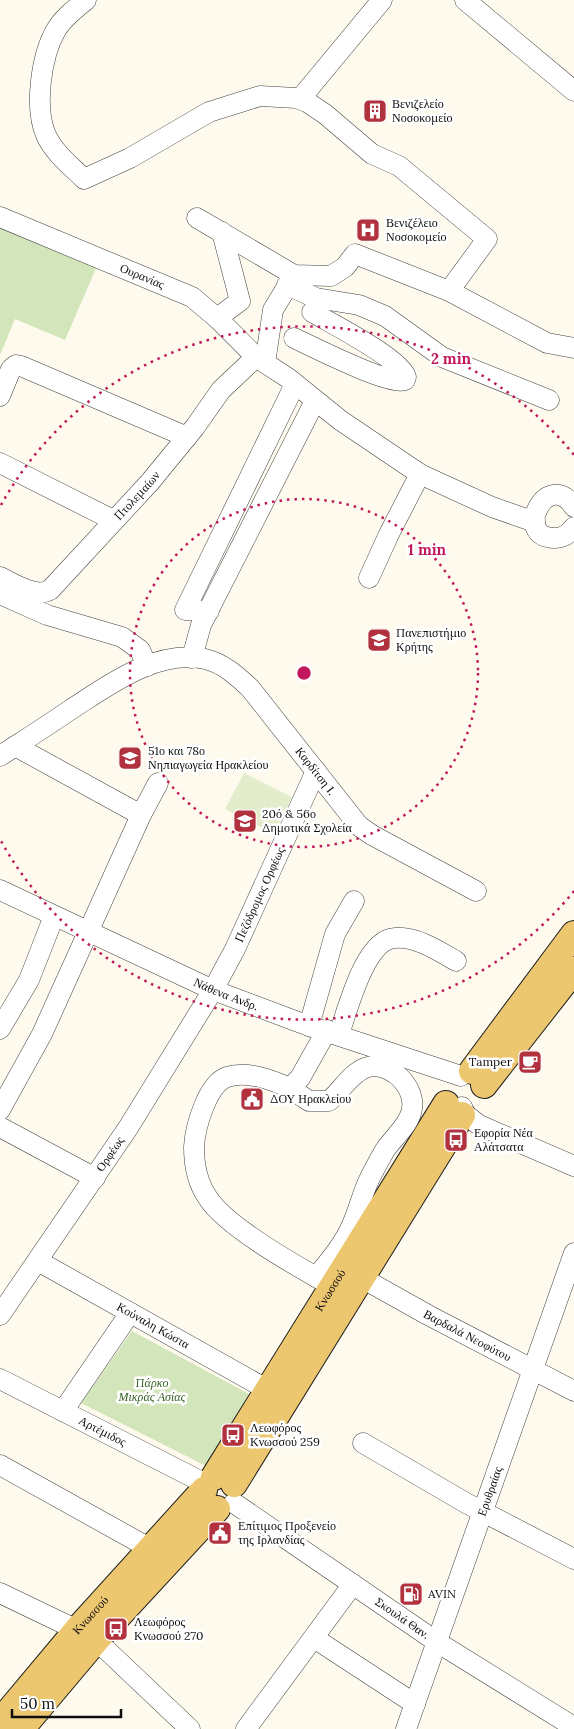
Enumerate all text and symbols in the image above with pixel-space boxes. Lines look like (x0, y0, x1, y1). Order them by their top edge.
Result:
place label: Βενιζελείο Νοσοκομείο (392, 96, 453, 125)
building icon: Βενιζελείο Νοσοκομείο (362, 98, 388, 124)
place label: Βενιζέλειο Νοσοκομείο (386, 215, 447, 244)
hospital icon: Βενιζέλειο Νοσοκομείο (355, 217, 381, 243)
street label: Ουρανίας (118, 260, 167, 292)
text: 2 min (431, 349, 472, 368)
street label: Πτολεμαίων (111, 467, 163, 523)
text: 1 min (408, 540, 447, 559)
place label: Πανεπιστήμιο Κρήτης (396, 625, 466, 654)
school or university icon: Πανεπιστήμιο Κρήτης (366, 627, 392, 653)
centre of rings (295, 664, 313, 682)
place label: 51ο και 78ο Νηπιαγωγεία Ηρακλείου (148, 743, 268, 772)
street label: Καρδίτση Ι. (292, 744, 340, 798)
school or university icon: 51ο και 78ο Νηπιαγωγεία Ηρακλείου (117, 745, 143, 771)
place label: 20ό & 56ο Δημοτικά Σχολεία (262, 806, 353, 835)
school or university icon: 20ό & 56ο Δημοτικά Σχολεία (232, 808, 258, 834)
street label: Πεζόδρομος Ορφέως (231, 844, 288, 944)
street label: Νάθενα Ανδρ. (191, 974, 261, 1013)
cafe icon: Tamper (517, 1049, 543, 1075)
place label: Tamper (469, 1054, 513, 1069)
public building icon: ΔΟΥ Ηρακλείου (239, 1086, 265, 1112)
place label: ΔΟΥ Ηρακλείου (270, 1091, 351, 1106)
place label: Εφορία Νέα Αλάτσατα (474, 1125, 534, 1154)
bus stop icon: Εφορία Νέα Αλάτσατα (443, 1127, 469, 1153)
street label: Ορφέως (92, 1133, 127, 1174)
street label: Κνωσσού (311, 1266, 349, 1314)
street label: Κούναλη Κώστα (114, 1299, 193, 1352)
street label: Βαρδαλά Νεοφύτου (421, 1306, 514, 1364)
park label: Πάρκο Μικράς Ασίας (118, 1375, 186, 1404)
street label: Αρτέμιδος (76, 1412, 129, 1449)
place label: Λεωφόρος Κνωσσού 259 (250, 1420, 320, 1449)
bus stop icon: Λεωφόρος Κνωσσού 259 (220, 1422, 246, 1448)
street label: Ερυθραίας (474, 1464, 505, 1518)
place label: Επίτιμος Προξενείο της Ιρλανδίας (238, 1518, 336, 1547)
public building icon: Επίτιμος Προξενείο της Ιρλανδίας (207, 1520, 233, 1546)
fuel station icon: AVIN (398, 1581, 424, 1607)
place label: AVIN (427, 1586, 456, 1601)
street label: Κνωσσού (69, 1592, 111, 1637)
street label: Σκουλά Θαν. (372, 1594, 433, 1642)
place label: Λεωφόρος Κνωσσού 270 (134, 1614, 203, 1643)
bus stop icon: Λεωφόρος Κνωσσού 270 (103, 1616, 129, 1642)
scale bar (12, 1686, 121, 1718)
text: 50 m (20, 1694, 55, 1713)

